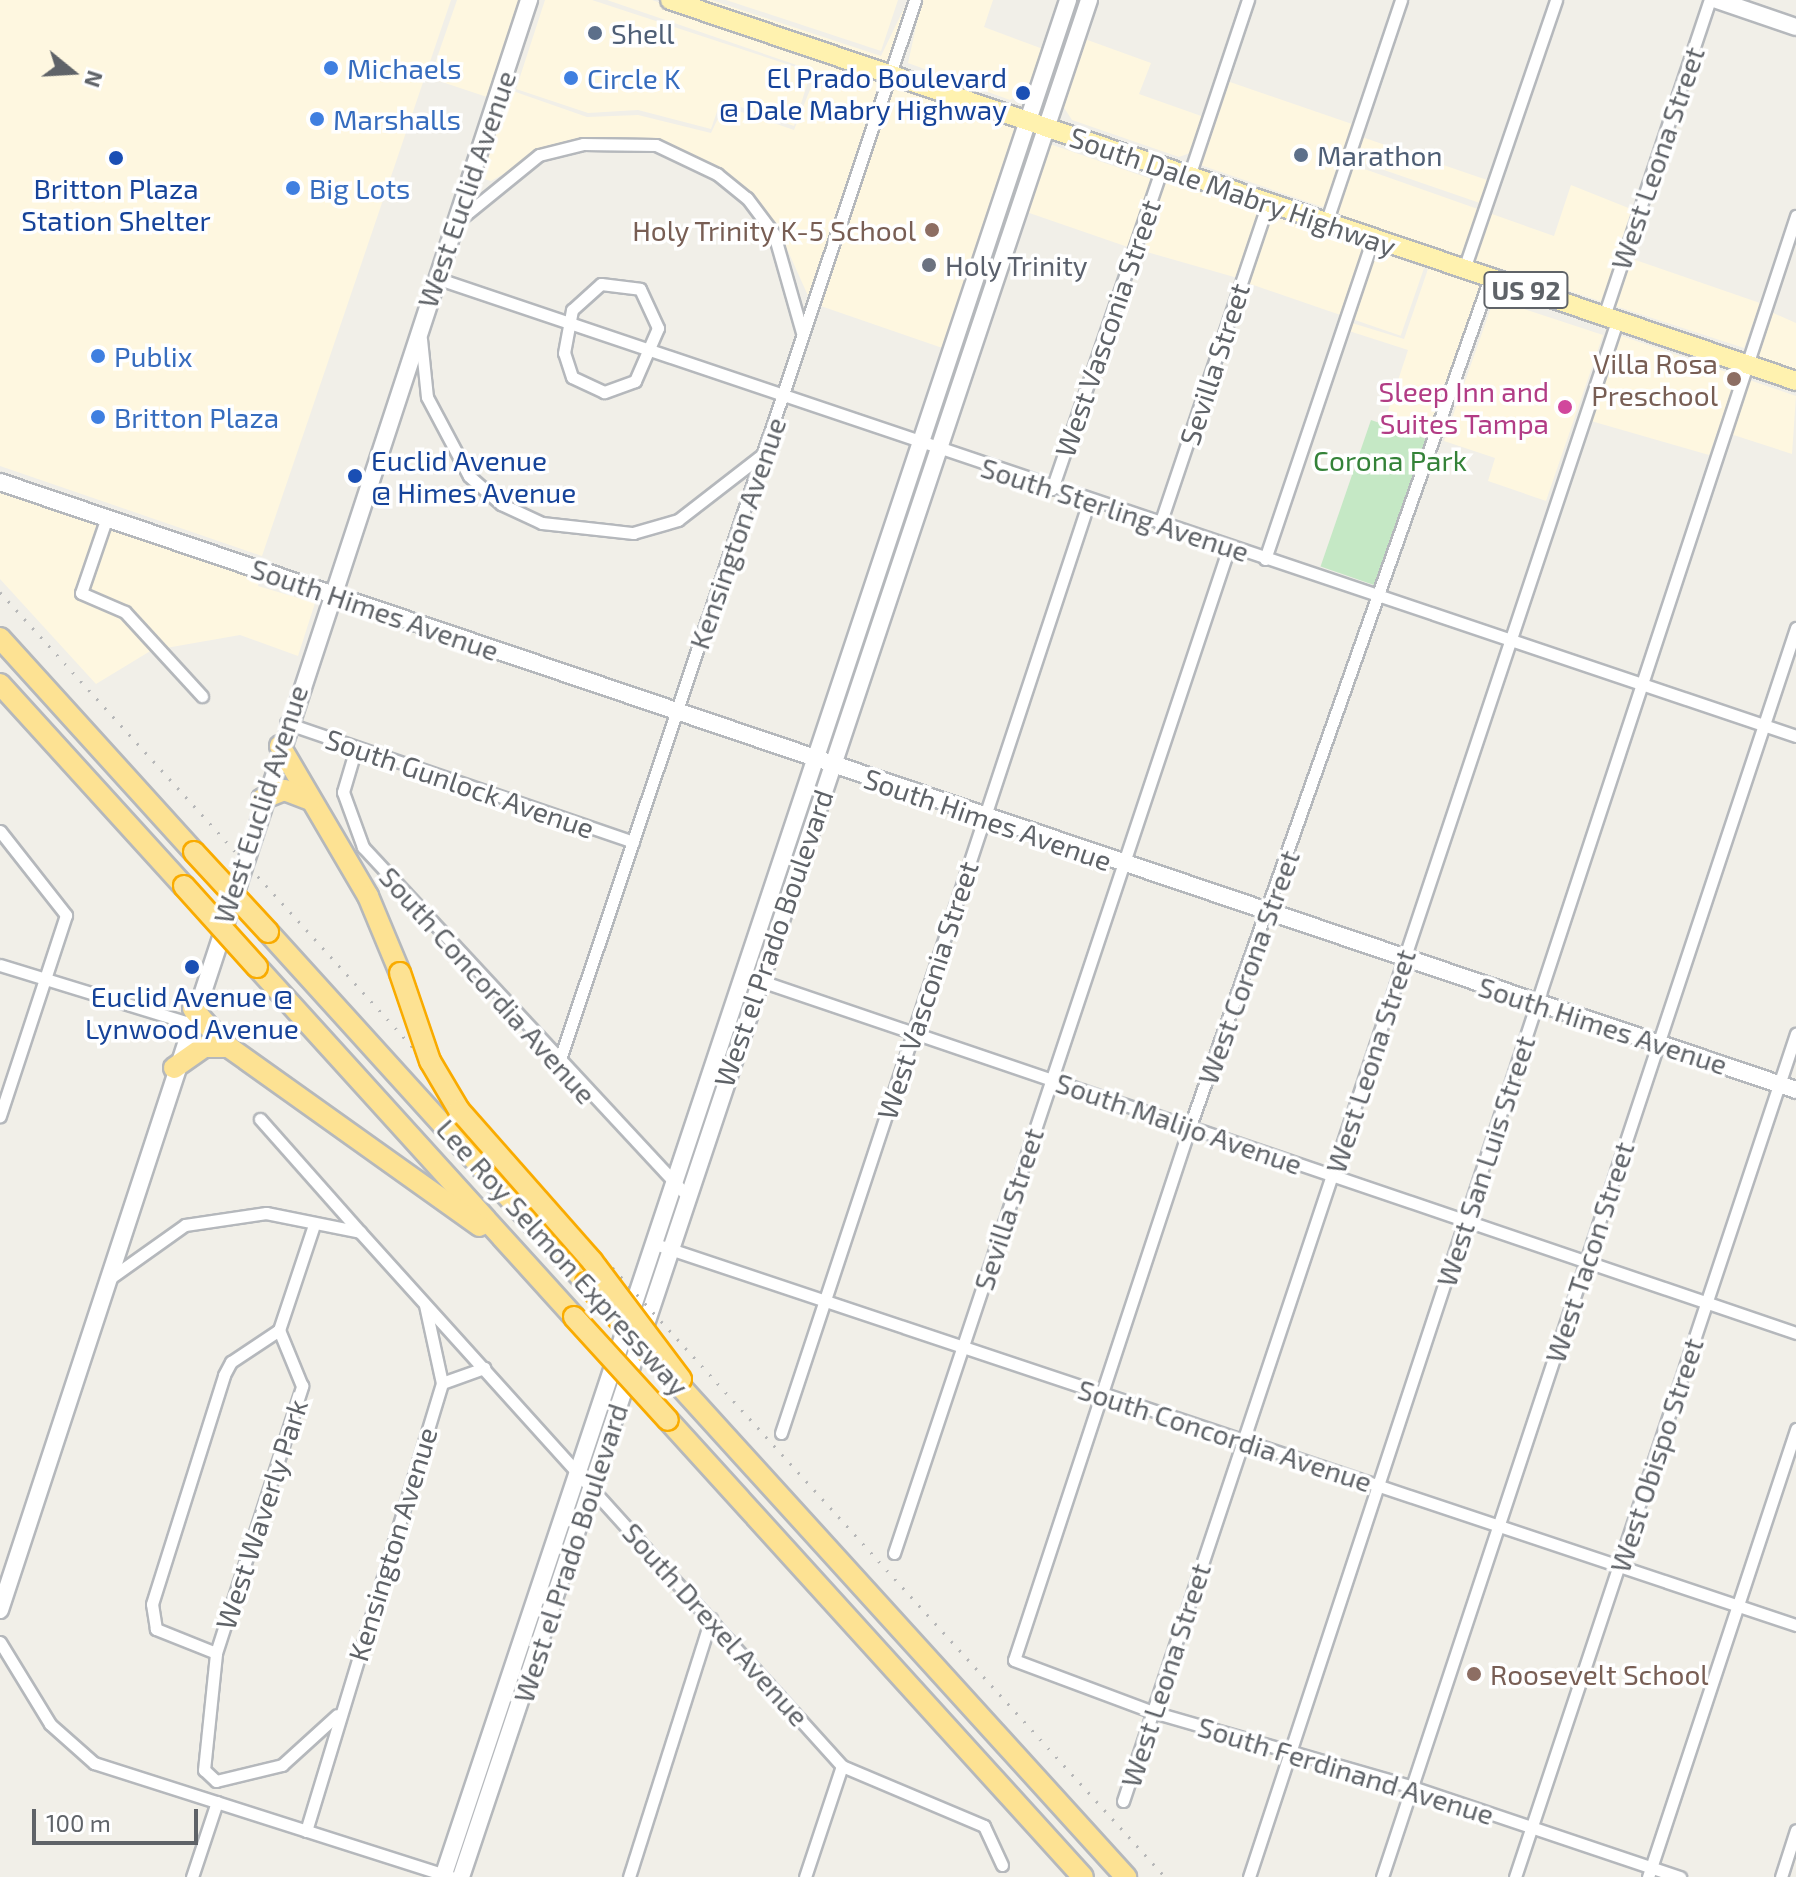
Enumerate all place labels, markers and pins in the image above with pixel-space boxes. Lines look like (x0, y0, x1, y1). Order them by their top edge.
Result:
place label: Shell (611, 16, 675, 50)
marker: Shell (586, 24, 604, 42)
place label: Michaels (347, 51, 461, 85)
marker: Michaels (322, 59, 340, 77)
place label: El Prado Boulevard @ Dale Mabry Highway (718, 60, 1007, 126)
place label: Circle K (587, 61, 681, 95)
marker: Circle K (562, 69, 580, 87)
marker: El Prado Boulevard @ Dale Mabry Highway (1014, 84, 1032, 102)
place label: Marshalls (333, 102, 461, 136)
marker: Marshalls (308, 110, 326, 128)
place label: Marathon (1317, 138, 1443, 172)
marker: Marathon (1292, 146, 1310, 164)
marker: Britton Plaza Station Shelter (107, 149, 125, 167)
place label: Britton Plaza Station Shelter (21, 171, 211, 237)
place label: Big Lots (309, 171, 410, 205)
marker: Big Lots (284, 179, 302, 197)
place label: Holy Trinity K-5 School (630, 213, 916, 247)
marker: Holy Trinity K-5 School (923, 221, 941, 239)
place label: Holy Trinity (945, 248, 1089, 282)
marker: Holy Trinity (920, 256, 938, 274)
place label: Publix (114, 339, 192, 373)
place label: Villa Rosa Preschool (1591, 346, 1718, 412)
marker: Publix (89, 347, 107, 365)
marker: Villa Rosa Preschool (1725, 370, 1743, 388)
place label: Sleep Inn and Suites Tampa (1379, 374, 1549, 440)
marker: Sleep Inn and Suites Tampa (1556, 398, 1574, 416)
place label: Britton Plaza (114, 400, 279, 434)
marker: Britton Plaza (89, 408, 107, 426)
place label: Euclid Avenue @ Himes Avenue (371, 443, 577, 509)
marker: Euclid Avenue @ Himes Avenue (346, 467, 364, 485)
marker: Euclid Avenue @ Lynwood Avenue (183, 958, 201, 976)
place label: Euclid Avenue @ Lynwood Avenue (85, 979, 299, 1045)
place label: Roosevelt School (1490, 1657, 1709, 1691)
marker: Roosevelt School (1465, 1665, 1483, 1683)

